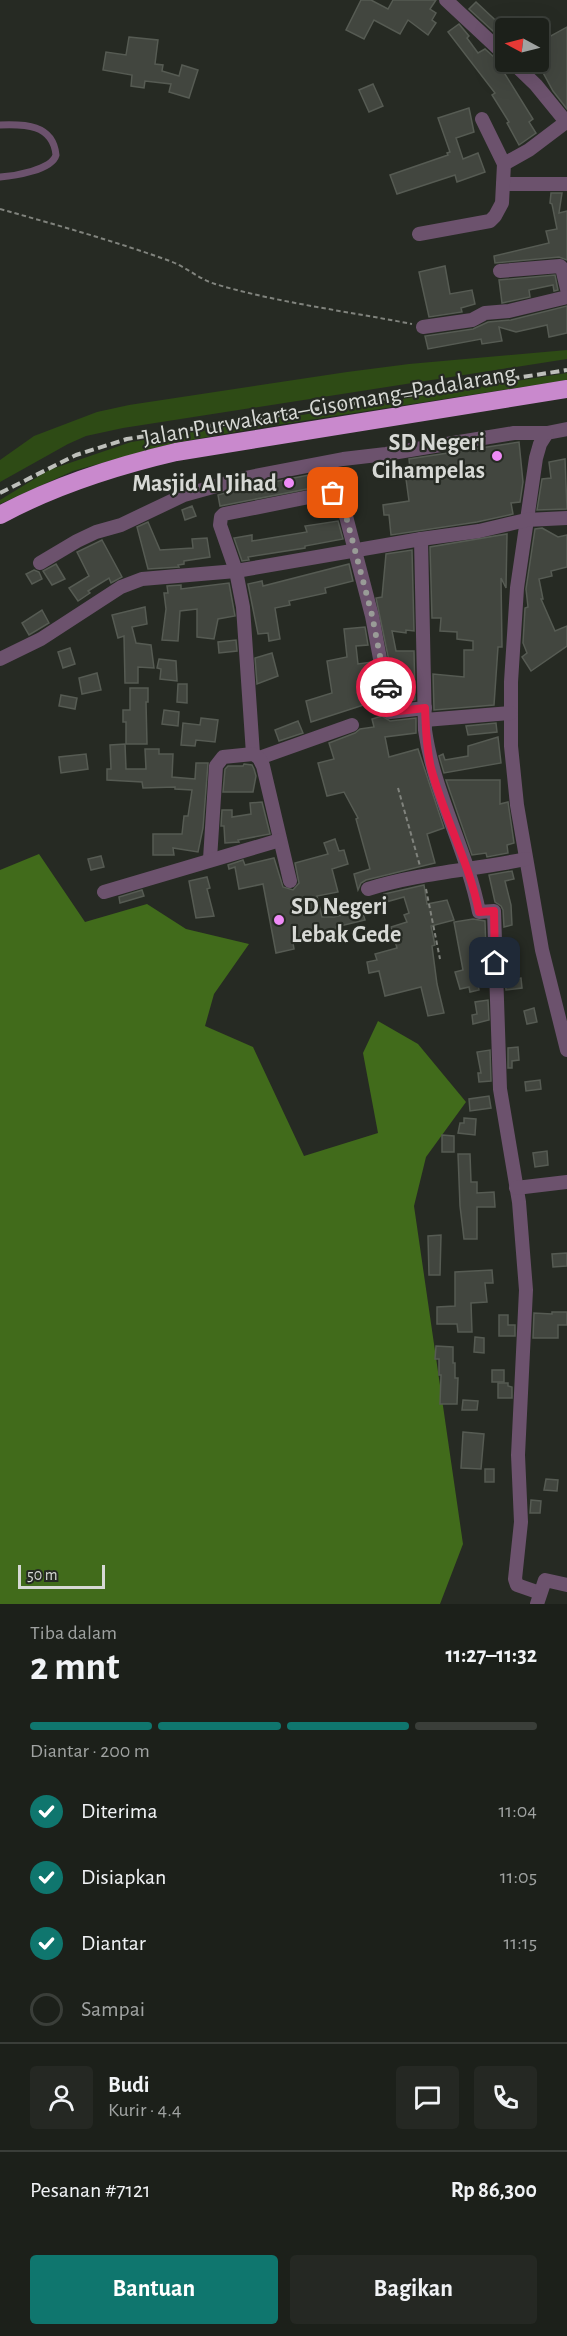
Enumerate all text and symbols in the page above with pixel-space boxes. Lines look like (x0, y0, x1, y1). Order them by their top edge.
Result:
north arrow (495, 18, 549, 72)
map controls (495, 18, 549, 72)
street label: Jalan Purwakarta–Cisomang–Padalarang (141, 361, 518, 451)
place label: SD Negeri Cihampelas (372, 431, 485, 483)
marker: SD Negeri Cihampelas (490, 449, 504, 463)
pin (307, 467, 358, 518)
place label: Masjid Al Jihad (132, 472, 277, 496)
marker: Masjid Al Jihad (282, 476, 296, 490)
icon: bag (316, 476, 349, 509)
courier (356, 657, 416, 717)
icon: car (370, 671, 403, 704)
place label: SD Negeri Lebak Gede (291, 895, 401, 947)
marker: SD Negeri Lebak Gede (272, 913, 286, 927)
pin (469, 937, 520, 988)
icon: home (478, 946, 511, 979)
scale bar (18, 1562, 105, 1590)
text: 50 m (27, 1567, 58, 1583)
text: Tiba dalam (30, 1623, 117, 1643)
text: 11:27–11:32 (445, 1644, 537, 1666)
text: 2 mnt (30, 1648, 119, 1687)
text: Diantar · 200 m (30, 1741, 150, 1761)
icon: check (30, 1795, 63, 1828)
text: Diterima (81, 1800, 158, 1822)
text: 11:04 (498, 1801, 537, 1821)
icon: check (30, 1861, 63, 1894)
text: Disiapkan (81, 1866, 166, 1888)
text: 11:05 (500, 1867, 537, 1887)
icon: check (30, 1927, 63, 1960)
text: Diantar (81, 1932, 146, 1954)
text: 11:15 (503, 1933, 537, 1953)
text: Sampai (81, 1998, 145, 2020)
button: person (30, 2066, 93, 2129)
button: chat (396, 2066, 459, 2129)
button: phone (474, 2066, 537, 2129)
text: Budi (108, 2074, 150, 2096)
text: Kurir · 4.4 (108, 2100, 181, 2120)
text: Pesanan #7121 (30, 2179, 151, 2201)
text: Rp 86,300 (451, 2179, 537, 2201)
button: Bantuan (30, 2255, 278, 2324)
button: Bagikan (290, 2255, 537, 2324)

